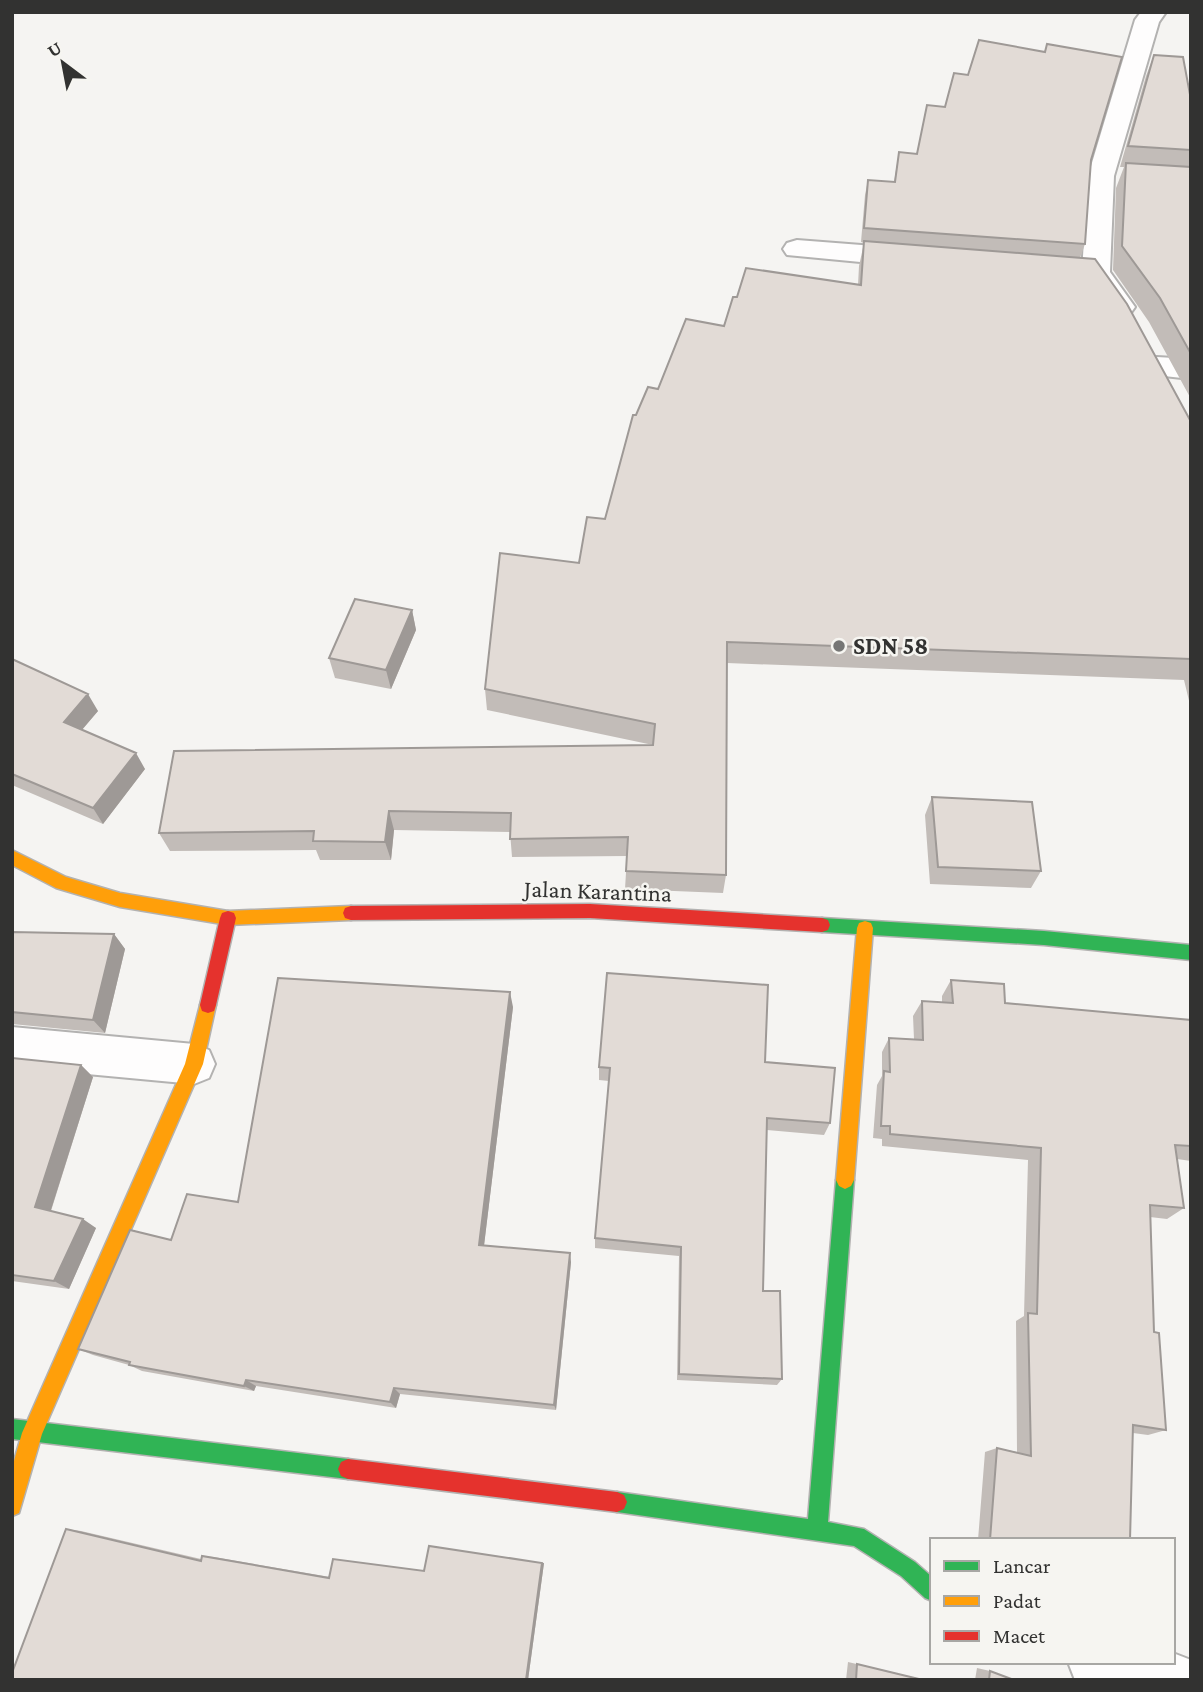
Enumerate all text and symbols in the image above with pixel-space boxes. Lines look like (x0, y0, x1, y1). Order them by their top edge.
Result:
north arrow (28, 28, 98, 98)
text: U (43, 37, 65, 61)
place label: SDN 58 (853, 632, 928, 659)
marker: SDN 58 (831, 638, 847, 654)
street label: Jalan Karantina (522, 874, 672, 907)
legend (930, 1538, 1175, 1664)
text: Lancar (993, 1554, 1051, 1578)
text: Padat (993, 1589, 1042, 1613)
text: Macet (993, 1624, 1046, 1648)

